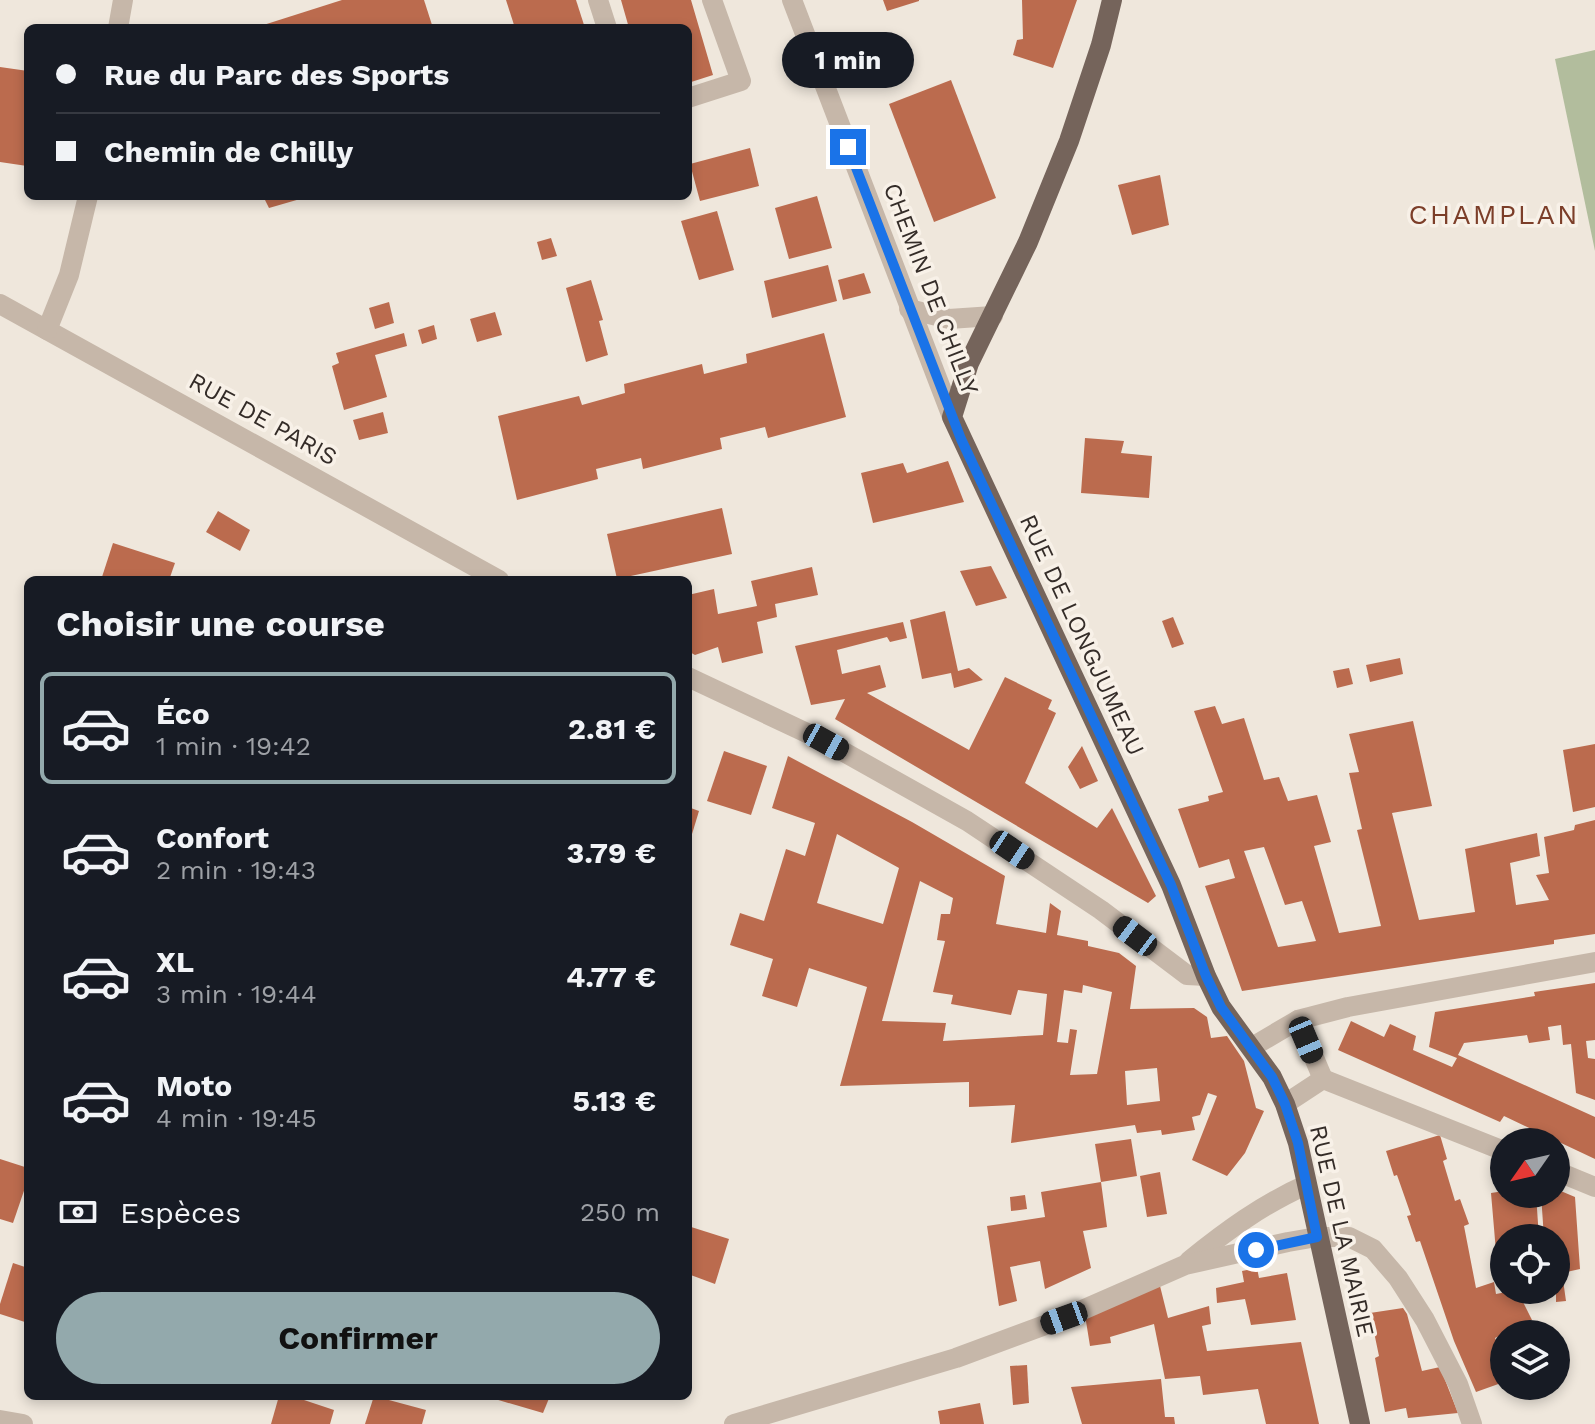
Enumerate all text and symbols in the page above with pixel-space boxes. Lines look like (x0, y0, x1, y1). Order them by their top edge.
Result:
callout: 1 min (782, 31, 914, 87)
text: 1 min (815, 45, 881, 75)
text: Rue du Parc des Sports (104, 57, 449, 92)
route end (830, 129, 866, 165)
text: Chemin de Chilly (104, 134, 353, 169)
street label: CHEMIN DE CHILLY (878, 179, 984, 399)
district label: CHAMPLAN (1408, 198, 1580, 231)
street label: RUE DE PARIS (184, 367, 342, 471)
street label: RUE DE LONGJUMEAU (1014, 510, 1150, 760)
text: Choisir une course (56, 603, 385, 645)
icon: car (60, 692, 132, 764)
text: Éco (156, 696, 210, 731)
text: 2.81 € (568, 711, 656, 746)
car (799, 720, 853, 764)
text: 1 min · 19:42 (156, 731, 311, 761)
icon: car (60, 816, 132, 888)
text: Confort (156, 820, 269, 855)
car (985, 827, 1039, 873)
text: 3.79 € (567, 835, 656, 870)
text: 2 min · 19:43 (156, 855, 316, 885)
car (1109, 912, 1161, 960)
icon: car (60, 940, 132, 1012)
text: XL (156, 944, 194, 979)
text: 4.77 € (566, 959, 656, 994)
text: 3 min · 19:44 (156, 979, 317, 1009)
car (1286, 1013, 1326, 1067)
icon: car (60, 1064, 132, 1136)
text: Moto (156, 1068, 232, 1103)
text: 5.13 € (572, 1083, 656, 1118)
text: 4 min · 19:45 (156, 1103, 317, 1133)
street label: RUE DE LA MAIRIE (1304, 1122, 1380, 1340)
north arrow (1490, 1128, 1570, 1208)
map controls (1490, 1128, 1570, 1400)
icon: cash (56, 1190, 100, 1234)
text: Espèces (120, 1195, 241, 1230)
text: 250 m (580, 1197, 660, 1227)
button: locate (1490, 1224, 1570, 1304)
route start (1238, 1232, 1274, 1268)
button: Confirmer (56, 1292, 660, 1384)
car (1037, 1299, 1091, 1337)
button: layers (1490, 1320, 1570, 1400)

